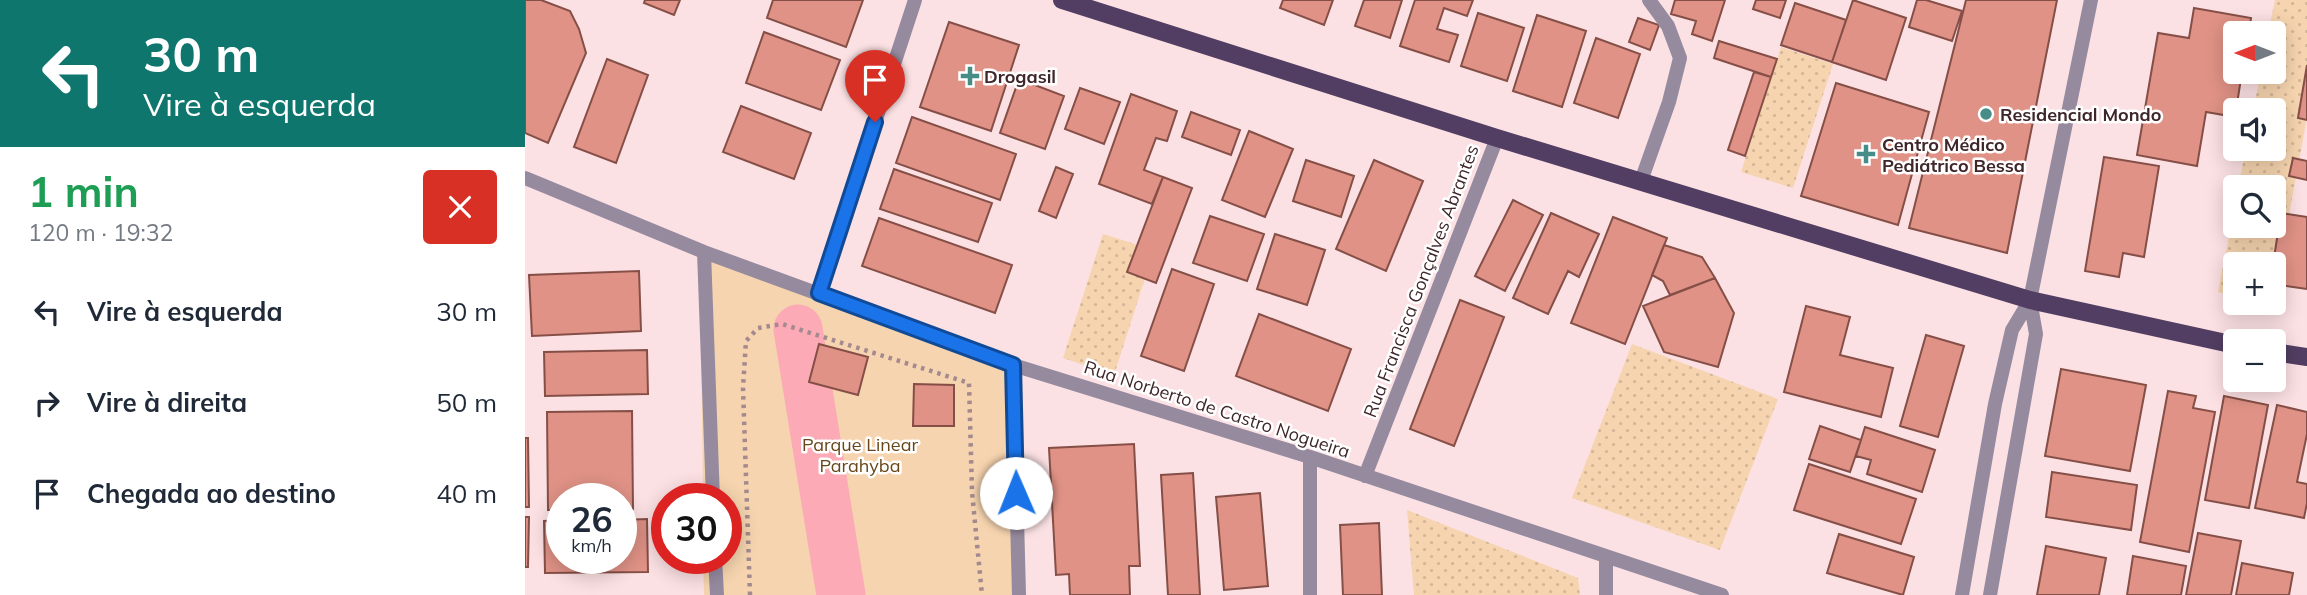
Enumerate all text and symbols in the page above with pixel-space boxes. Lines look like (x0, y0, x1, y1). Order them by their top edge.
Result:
north arrow (2223, 21, 2285, 84)
map controls (2223, 21, 2286, 392)
text: 30 m (143, 23, 259, 84)
icon: left (28, 28, 119, 119)
pin (845, 50, 905, 122)
icon: arrive (856, 61, 894, 99)
place label: Drogasil (984, 65, 1056, 88)
marker: Drogasil (962, 68, 978, 84)
text: Vire à esquerda (143, 84, 376, 124)
button: sound (2223, 98, 2286, 161)
place label: Residencial Mondo (2000, 103, 2161, 126)
marker: Residencial Mondo (1978, 106, 1994, 122)
place label: Centro Médico Pediátrico Bessa (1882, 133, 2025, 177)
street label: Rua Francisca Gonçalves Abrantes (1358, 141, 1484, 421)
marker: Centro Médico Pediátrico Bessa (1856, 144, 1876, 164)
text: 1 min (28, 165, 139, 218)
button: close (423, 170, 497, 244)
button: search (2223, 175, 2286, 238)
text: 120 m · 19:32 (28, 218, 173, 247)
button: + (2223, 252, 2286, 315)
icon: left (28, 293, 66, 331)
text: Vire à esquerda (87, 295, 283, 328)
text: 30 m (436, 295, 497, 328)
button: − (2223, 329, 2286, 392)
street label: Rua Norberto de Castro Nogueira (1081, 355, 1353, 463)
icon: right (28, 384, 66, 422)
text: Vire à direita (87, 386, 247, 419)
text: 50 m (436, 386, 497, 419)
park label: Parque Linear Parahyba (802, 433, 918, 477)
position arrow (979, 456, 1053, 530)
icon: arrive (28, 475, 66, 513)
text: Chegada ao destino (87, 477, 336, 510)
text: 40 m (436, 477, 497, 510)
speed limit sign: 30 (651, 483, 742, 574)
text: 26 (570, 497, 613, 541)
text: km/h (571, 534, 612, 557)

